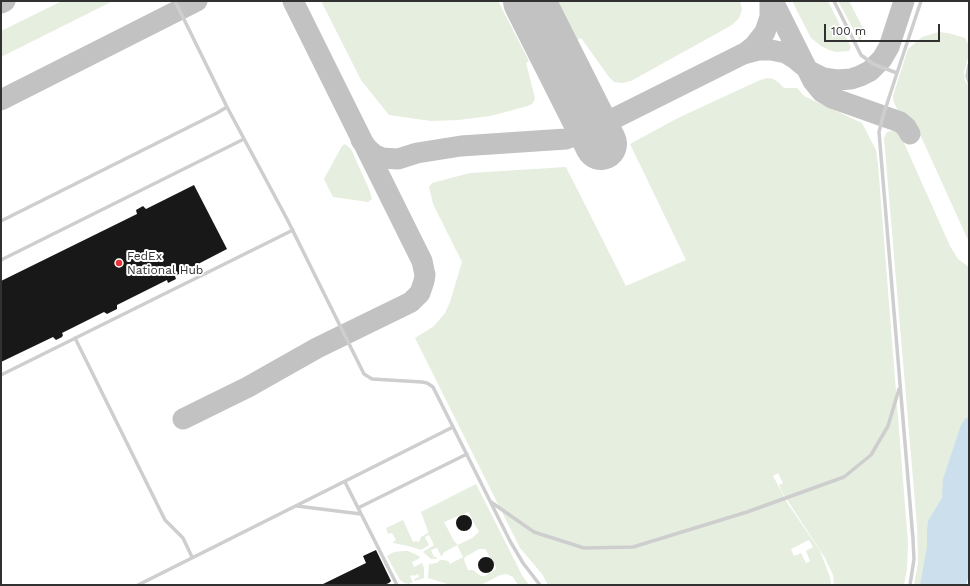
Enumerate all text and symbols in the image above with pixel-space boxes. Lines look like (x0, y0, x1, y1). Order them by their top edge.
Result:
scale bar (826, 16, 942, 42)
text: 100 m (831, 24, 866, 38)
place label: FedEx National Hub (127, 249, 203, 277)
marker: FedEx National Hub (114, 258, 124, 268)

